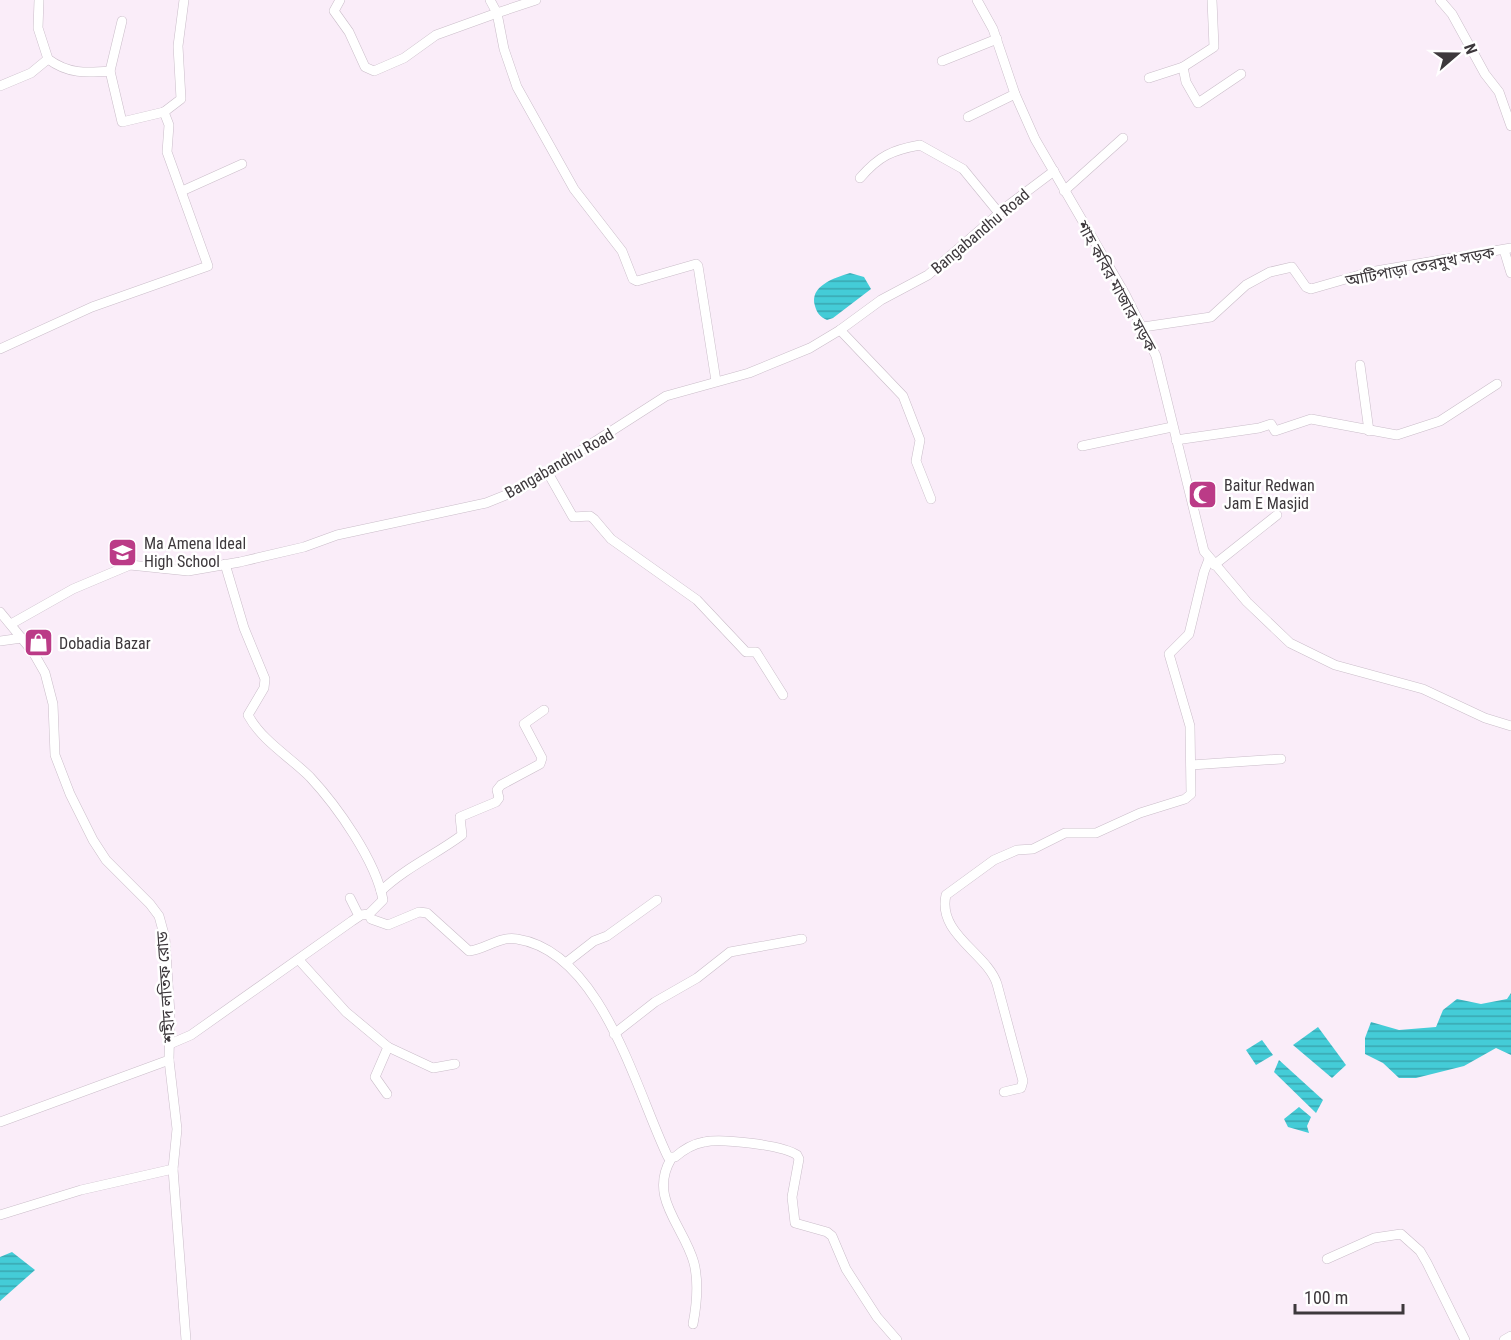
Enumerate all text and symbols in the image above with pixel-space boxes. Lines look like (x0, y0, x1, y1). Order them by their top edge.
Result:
north arrow (1427, 24, 1487, 84)
text: N (1460, 41, 1481, 57)
street label: Bangabandhu Road (927, 185, 1033, 278)
street label: শাহ কবির মাজার সড়ক (1072, 217, 1161, 356)
street label: আটিপাড়া তেরমুখ সড়ক (1343, 243, 1497, 290)
street label: Bangabandhu Road (502, 425, 617, 502)
place label: Baitur Redwan Jam E Masjid (1224, 476, 1315, 513)
mosque icon: Baitur Redwan Jam E Masjid (1187, 478, 1219, 510)
place label: Ma Amena Ideal High School (144, 534, 246, 571)
school or university icon: Ma Amena Ideal High School (107, 536, 139, 568)
shop icon: Dobadia Bazar (22, 627, 54, 659)
place label: Dobadia Bazar (59, 634, 151, 653)
street label: শহীদ লতিফ রোড (152, 930, 179, 1044)
scale bar (1295, 1277, 1403, 1315)
text: 100 m (1304, 1287, 1348, 1308)

